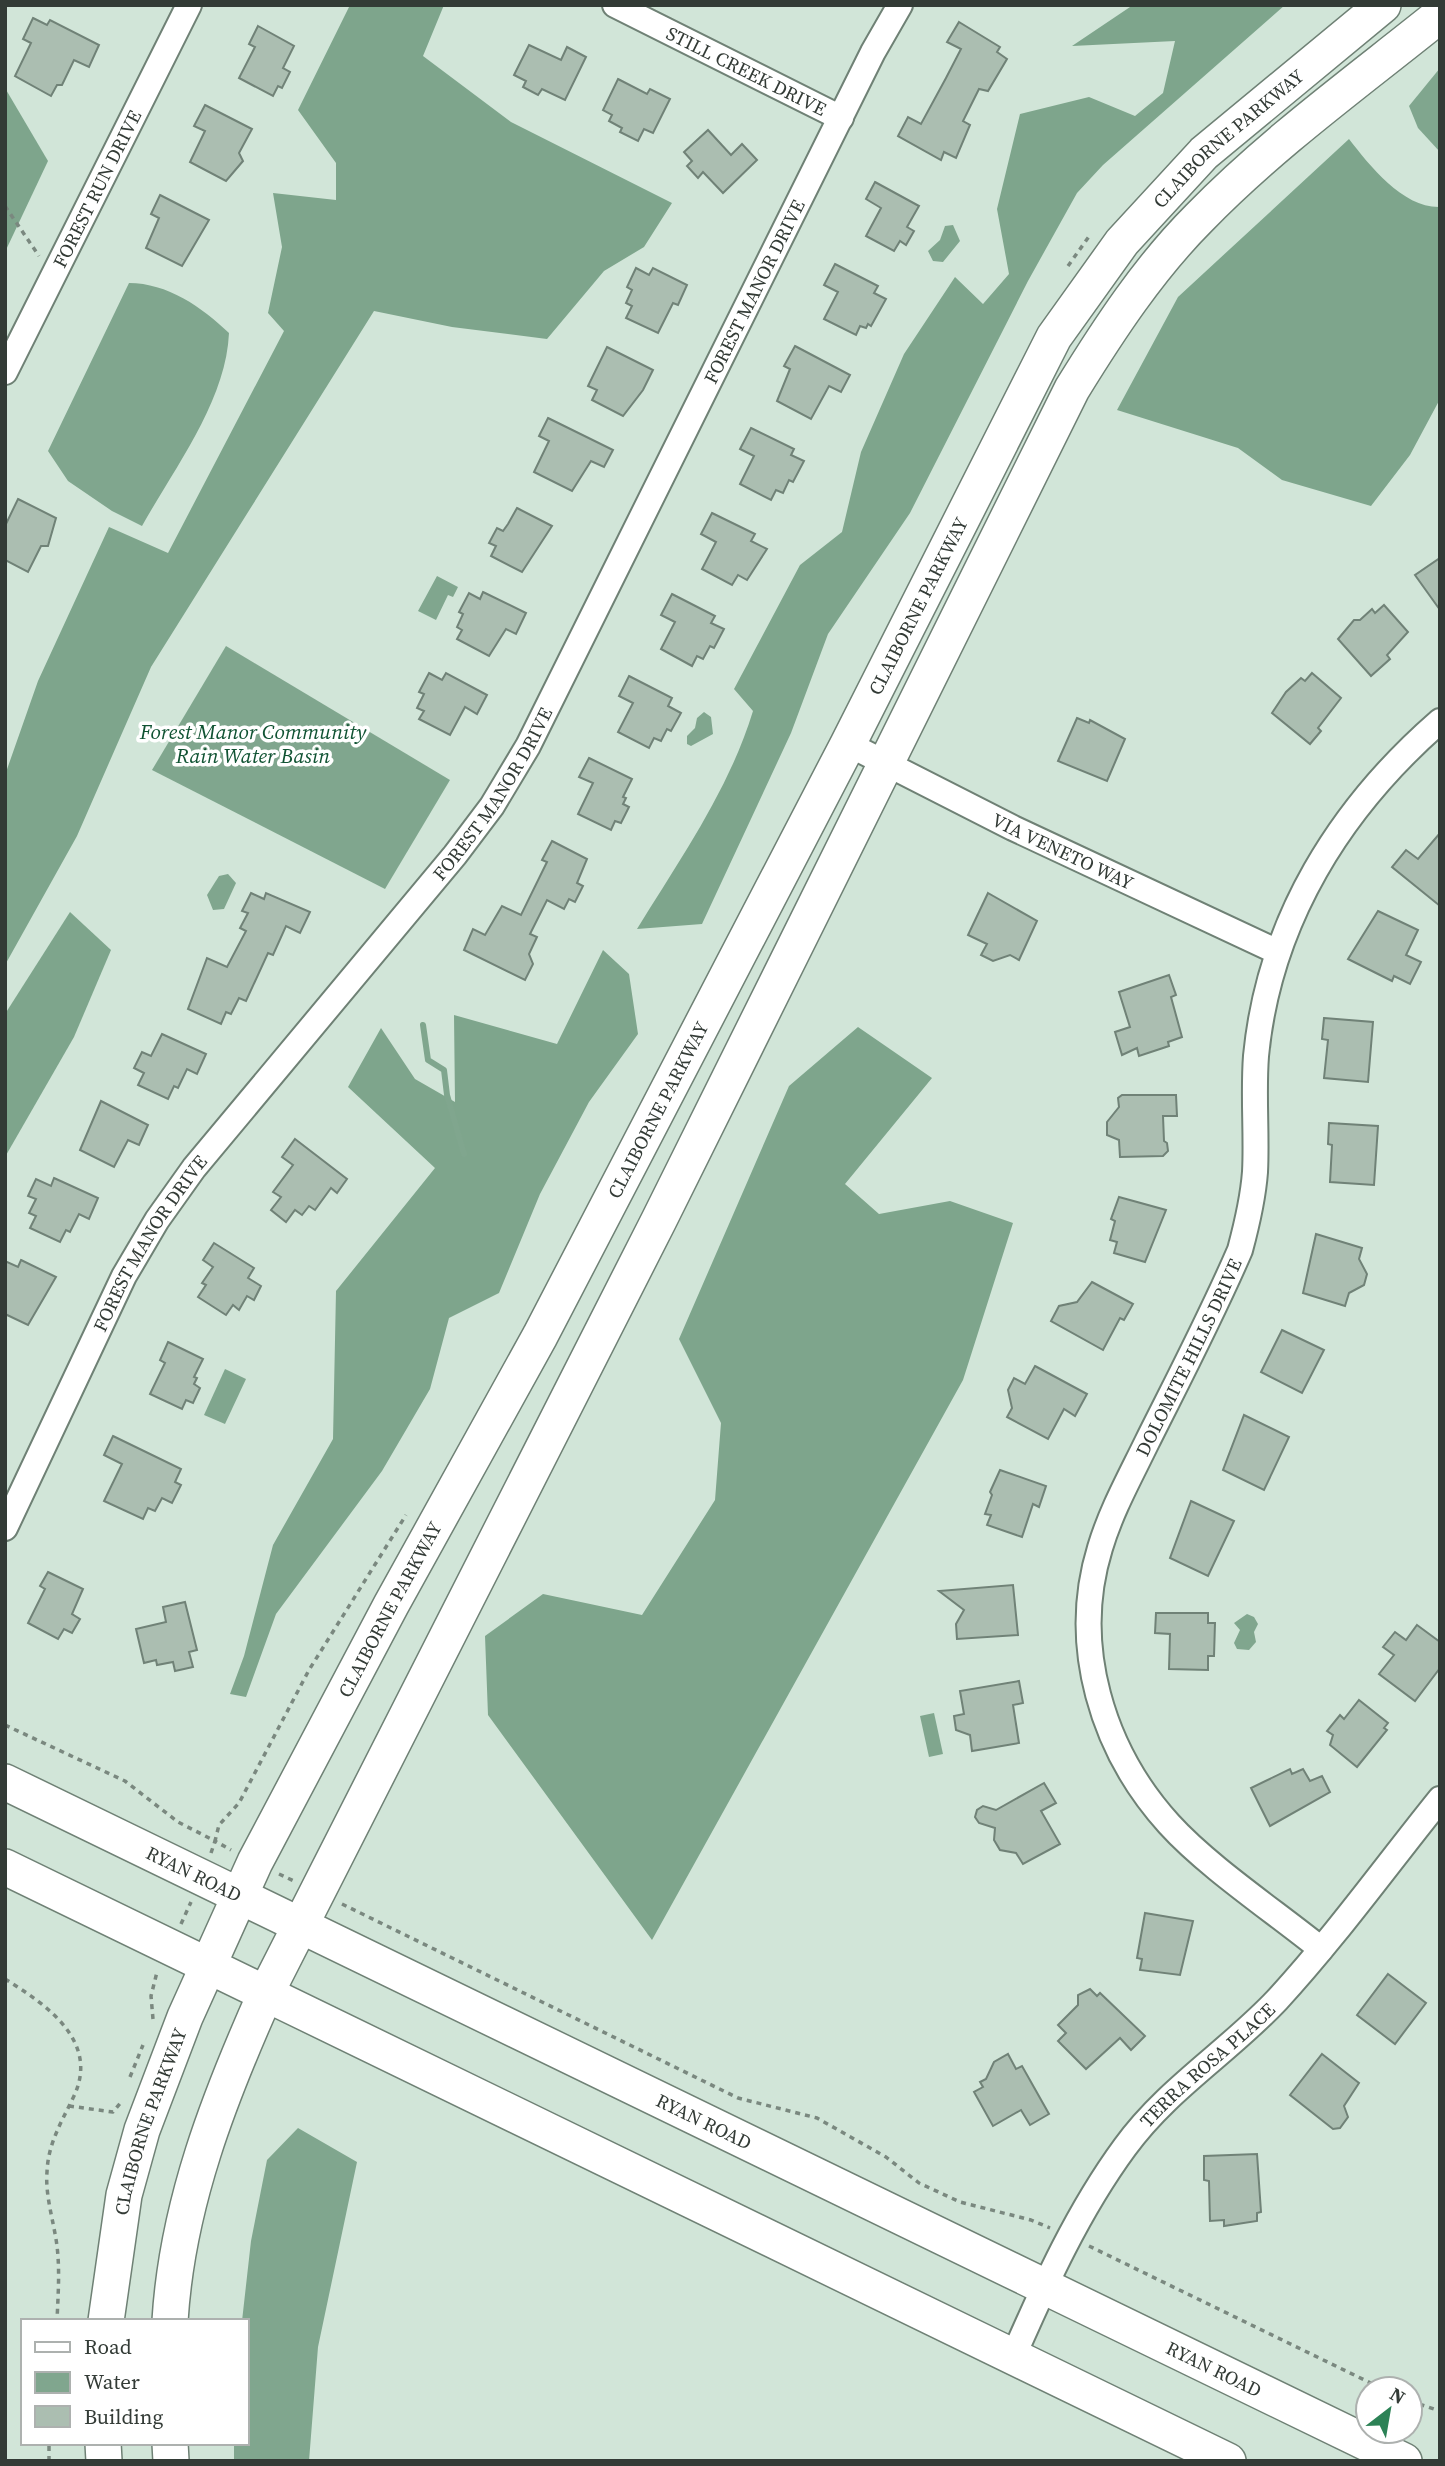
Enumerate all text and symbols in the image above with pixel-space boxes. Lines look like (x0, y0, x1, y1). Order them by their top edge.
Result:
street label: STILL CREEK DRIVE (662, 20, 831, 122)
street label: CLAIBORNE PARKWAY (1147, 63, 1309, 214)
street label: FOREST RUN DRIVE (46, 105, 147, 272)
street label: FOREST MANOR DRIVE (697, 195, 811, 388)
street label: CLAIBORNE PARKWAY (862, 513, 974, 699)
street label: FOREST MANOR DRIVE (426, 703, 558, 886)
water label: Forest Manor Community Rain Water Basin (139, 717, 367, 770)
street label: VIA VENETO WAY (988, 806, 1138, 896)
street label: CLAIBORNE PARKWAY (601, 1017, 714, 1203)
street label: FOREST MANOR DRIVE (87, 1149, 213, 1336)
street label: DOLOMITE HILLS DRIVE (1129, 1254, 1248, 1460)
street label: CLAIBORNE PARKWAY (332, 1517, 448, 1702)
street label: RYAN ROAD (142, 1839, 246, 1908)
street label: TERRA ROSA PLACE (1134, 1997, 1281, 2133)
street label: CLAIBORNE PARKWAY (108, 2024, 193, 2217)
street label: RYAN ROAD (652, 2087, 756, 2155)
legend (21, 2319, 248, 2445)
text: Road (84, 2332, 132, 2361)
street label: RYAN ROAD (1162, 2335, 1266, 2403)
text: Water (84, 2367, 140, 2396)
north arrow (1354, 2375, 1424, 2445)
text: N (1385, 2381, 1411, 2410)
text: Building (84, 2402, 163, 2431)

